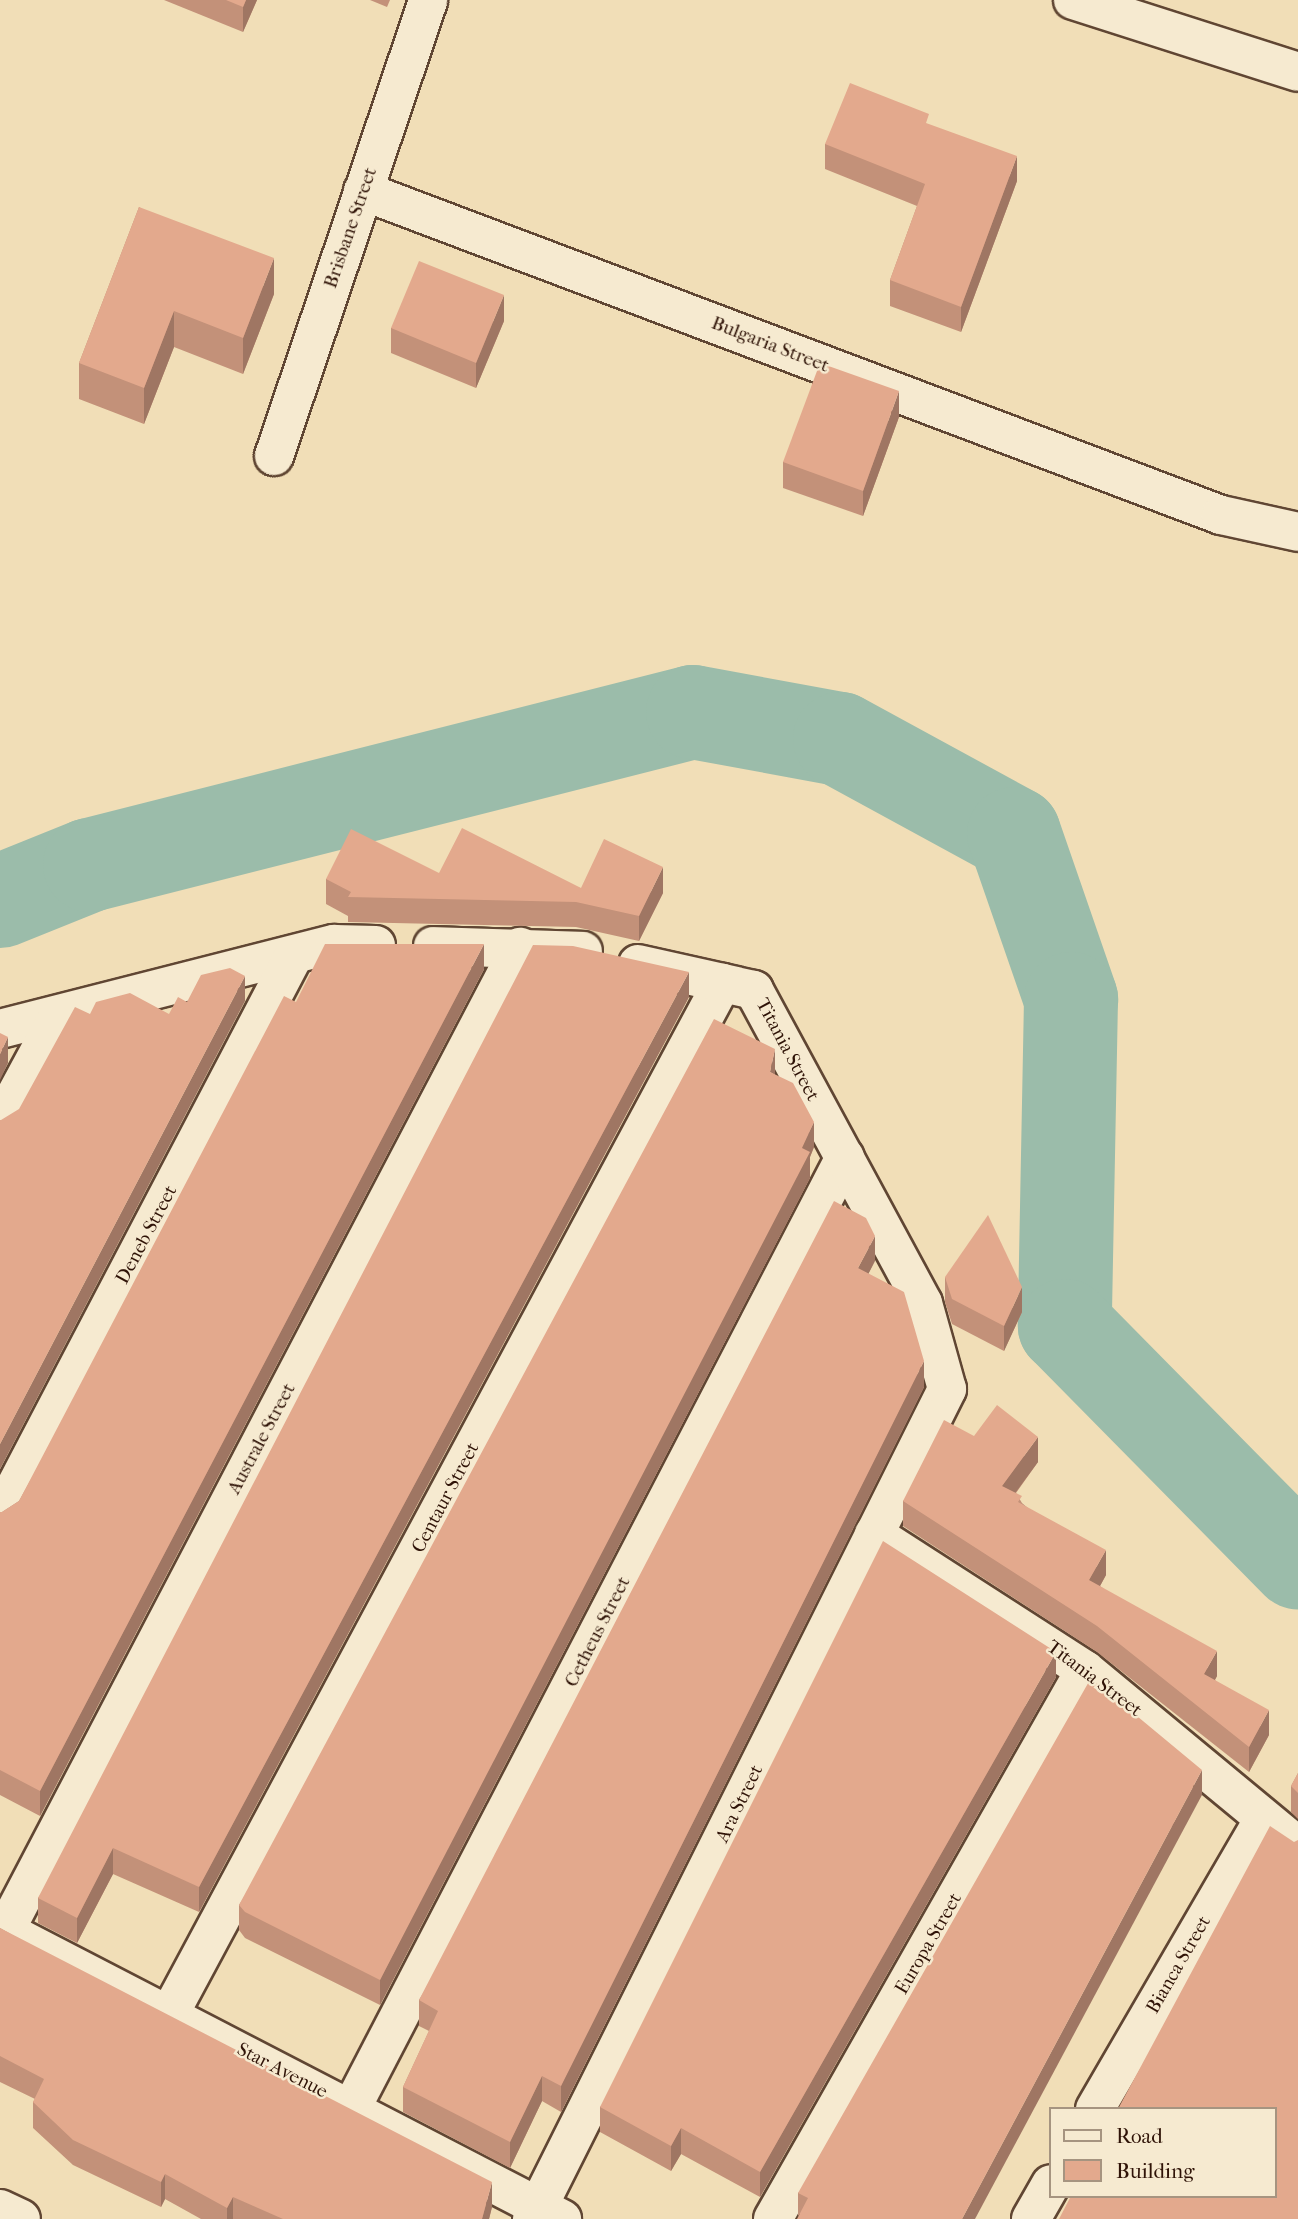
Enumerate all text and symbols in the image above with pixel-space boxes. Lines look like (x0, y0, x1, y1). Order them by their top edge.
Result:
street label: Brisbane Street (320, 165, 382, 291)
street label: Bulgaria Street (708, 312, 832, 378)
street label: Titania Street (750, 995, 824, 1105)
street label: Deneb Street (111, 1182, 183, 1288)
street label: Australe Street (223, 1380, 301, 1498)
street label: Centaur Street (407, 1439, 485, 1557)
street label: Cetheus Street (560, 1573, 636, 1691)
street label: Titania Street (1042, 1636, 1146, 1722)
street label: Ara Street (711, 1762, 769, 1846)
street label: Europa Street (891, 1889, 967, 1999)
street label: Bianca Street (1142, 1912, 1216, 2018)
street label: Star Avenue (233, 2038, 331, 2104)
legend (1050, 2107, 1277, 2198)
text: Road (1116, 2124, 1163, 2148)
text: Building (1116, 2159, 1194, 2183)

